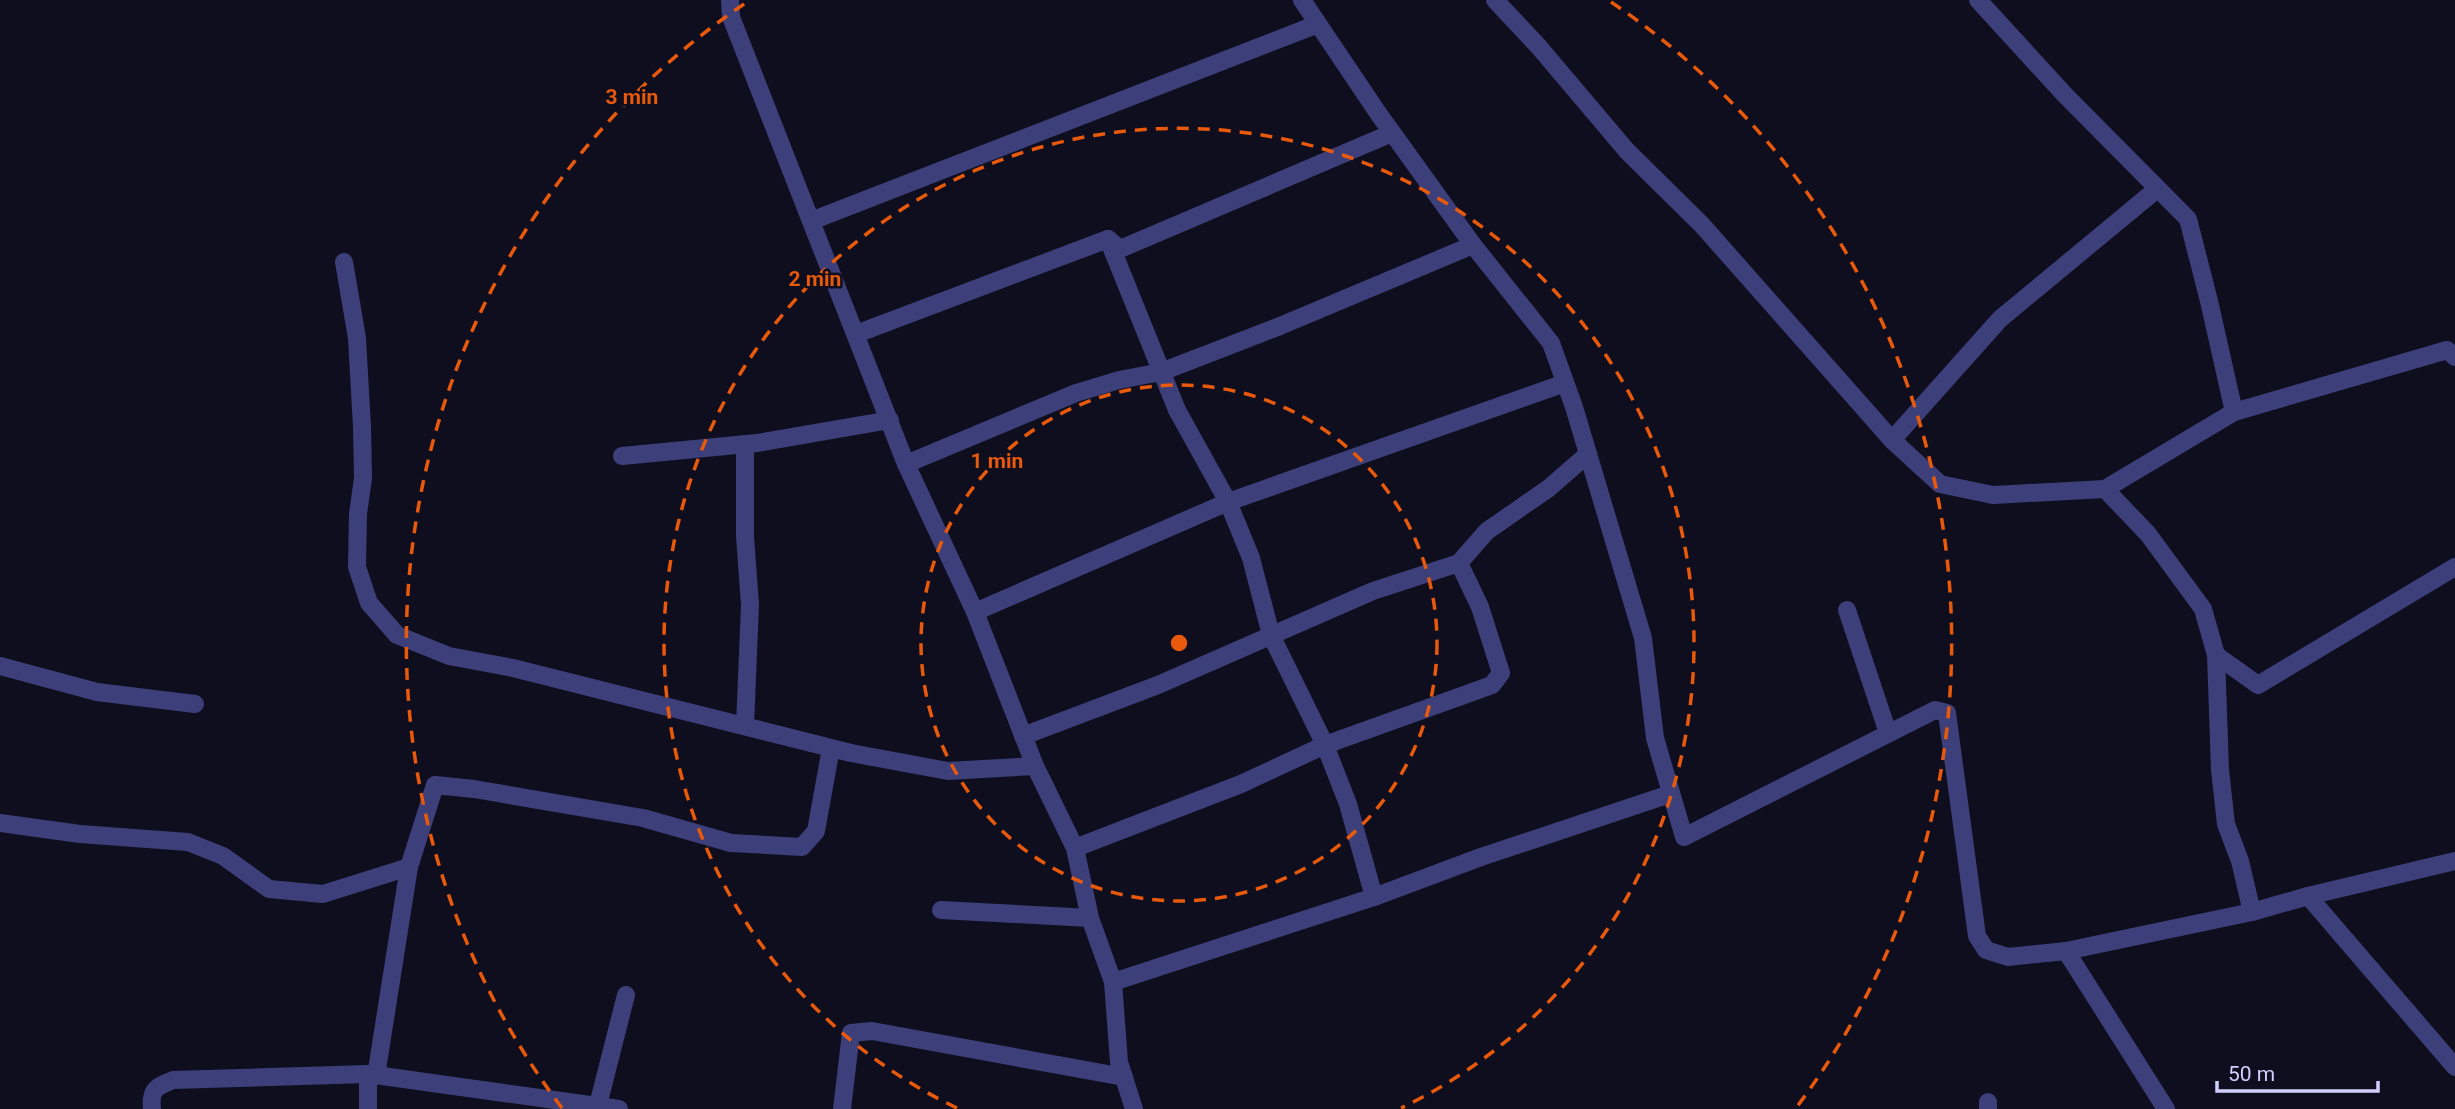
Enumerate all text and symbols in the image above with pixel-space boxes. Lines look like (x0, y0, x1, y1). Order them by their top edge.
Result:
text: 3 min (606, 85, 658, 109)
text: 2 min (789, 267, 841, 291)
text: 1 min (971, 449, 1023, 473)
centre of rings (1167, 631, 1191, 655)
scale bar (2217, 1050, 2378, 1094)
text: 50 m (2228, 1062, 2275, 1086)

